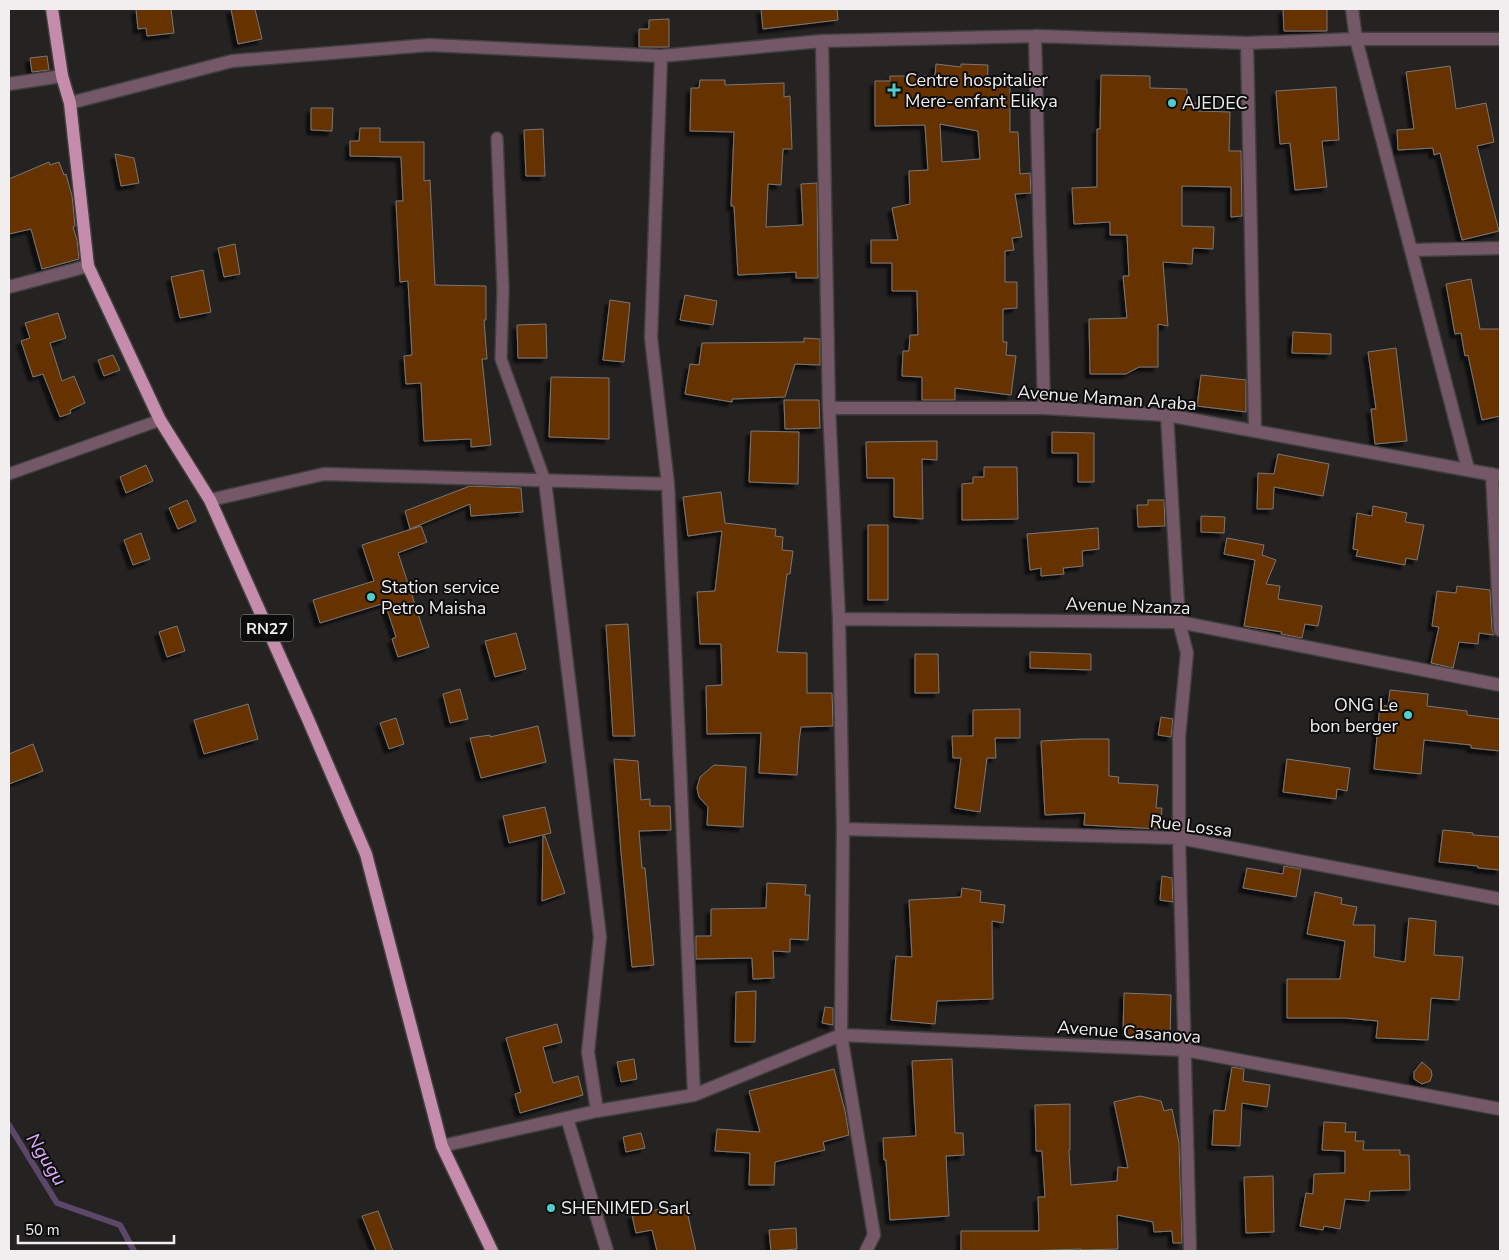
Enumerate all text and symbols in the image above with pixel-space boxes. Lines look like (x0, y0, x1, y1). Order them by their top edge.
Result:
place label: Centre hospitalier Mere-enfant Elikya (905, 68, 1058, 113)
marker: Centre hospitalier Mere-enfant Elikya (887, 83, 901, 97)
place label: AJEDEC (1182, 91, 1248, 115)
marker: AJEDEC (1166, 97, 1178, 109)
street label: Avenue Maman Araba (1017, 380, 1197, 416)
place label: Station service Petro Maisha (381, 575, 500, 620)
marker: Station service Petro Maisha (365, 591, 377, 603)
street label: Avenue Nzanza (1065, 592, 1191, 620)
road number: RN27 (241, 614, 293, 641)
place label: ONG Le bon berger (1310, 693, 1399, 738)
marker: ONG Le bon berger (1402, 709, 1414, 721)
street label: Rue Lossa (1148, 809, 1234, 843)
street label: Avenue Casanova (1056, 1015, 1202, 1049)
water label: Ngugu (20, 1128, 72, 1191)
place label: SHENIMED Sarl (561, 1196, 691, 1220)
marker: SHENIMED Sarl (545, 1202, 557, 1214)
scale bar (18, 1212, 174, 1244)
text: 50 m (25, 1220, 60, 1240)

